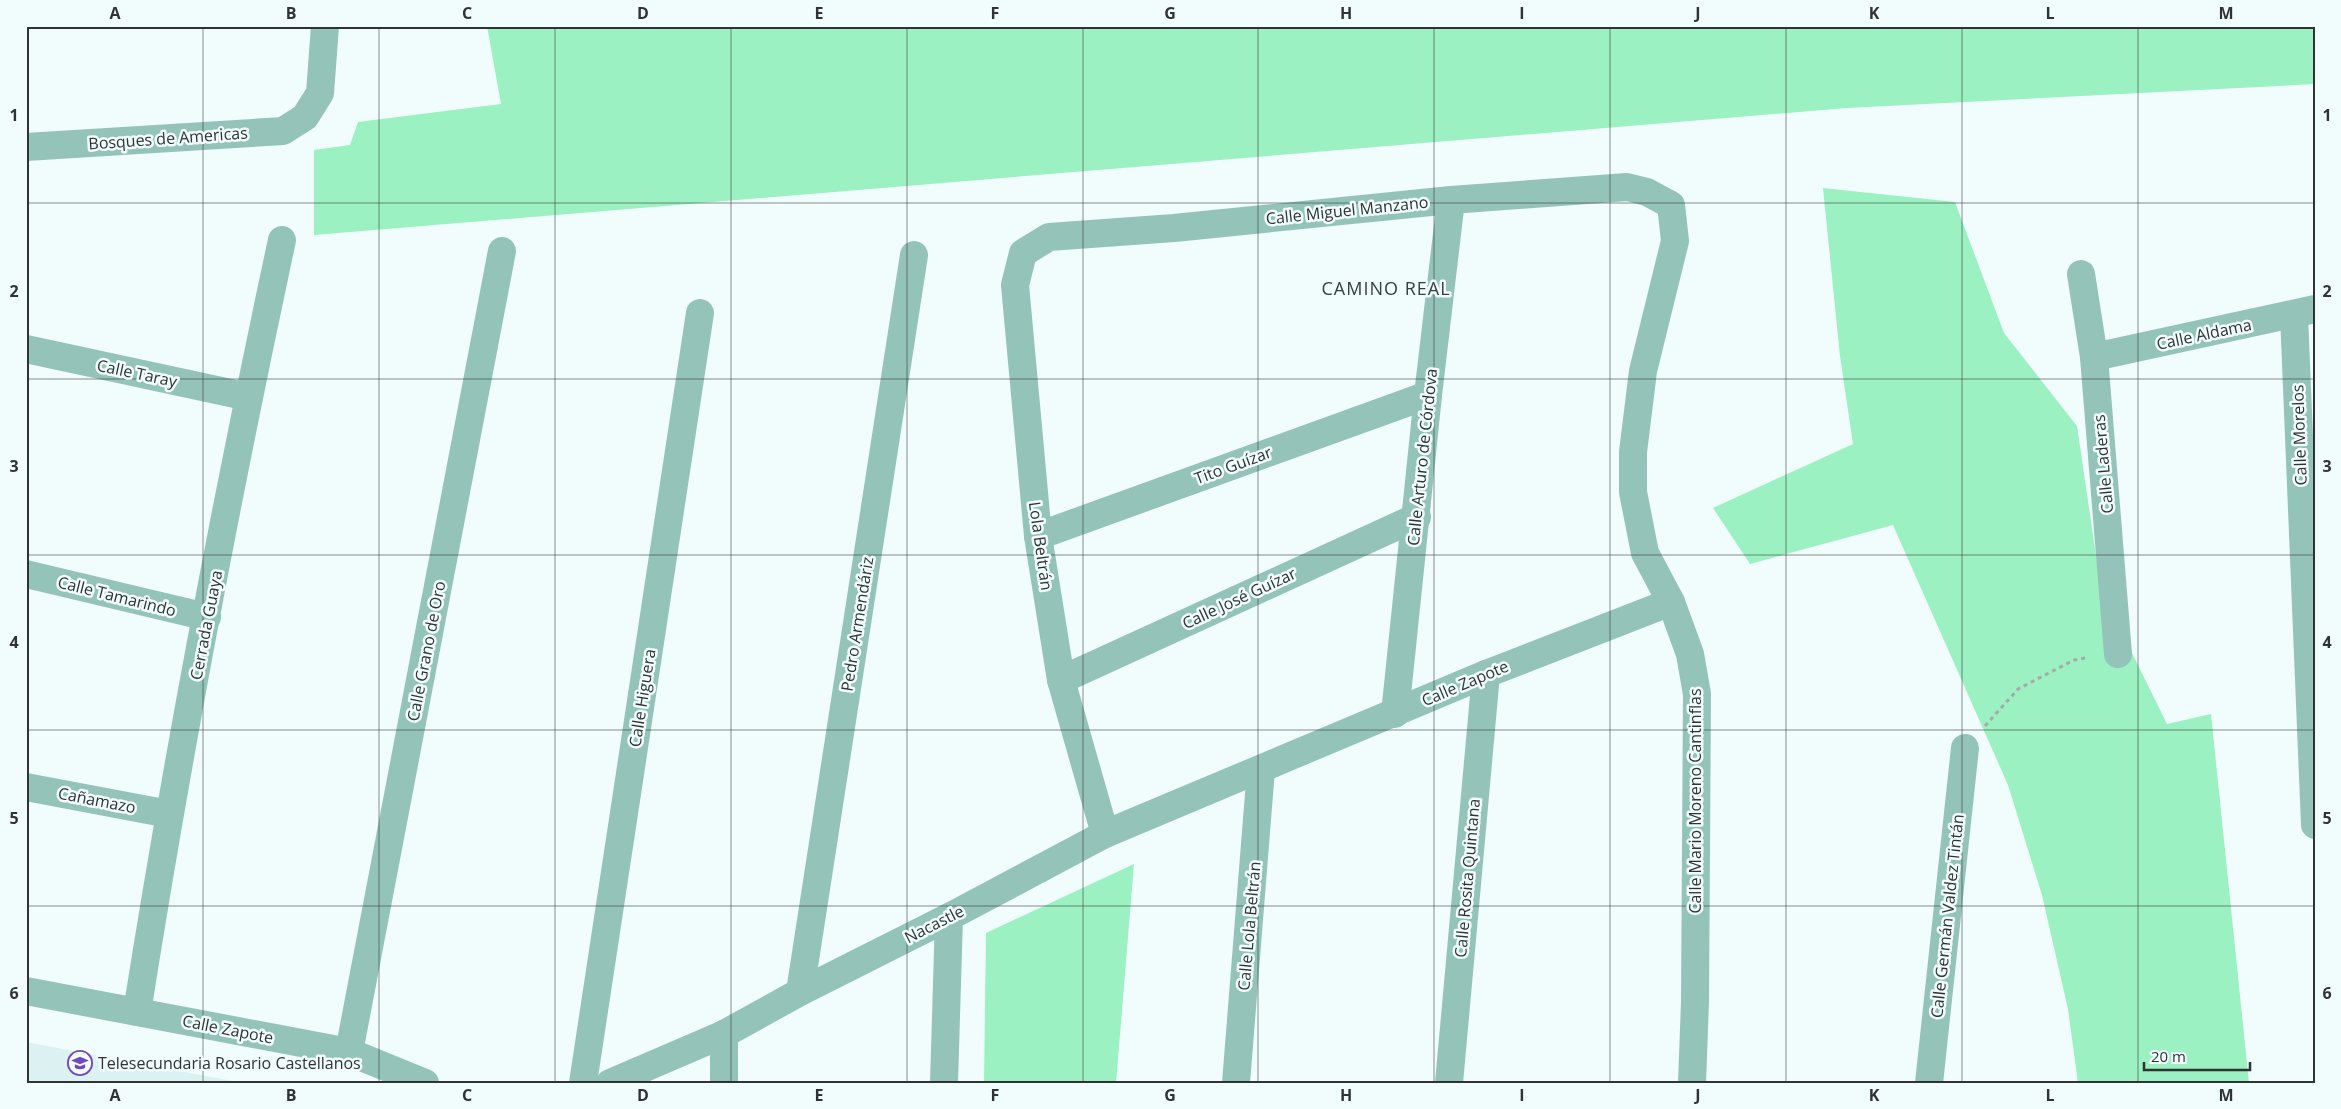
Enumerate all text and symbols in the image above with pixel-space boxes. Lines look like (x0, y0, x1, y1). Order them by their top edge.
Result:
text: A (109, 2, 121, 24)
text: B (286, 2, 296, 24)
text: C (462, 2, 472, 24)
text: D (637, 2, 649, 24)
text: E (815, 2, 824, 24)
text: F (991, 2, 999, 24)
text: G (1164, 2, 1176, 24)
text: H (1340, 2, 1352, 24)
text: I (1519, 2, 1525, 24)
text: J (1693, 2, 1701, 24)
text: K (1869, 2, 1880, 24)
text: L (2045, 2, 2055, 24)
text: M (2218, 2, 2234, 24)
text: 1 (9, 104, 19, 126)
text: 1 (2322, 104, 2332, 126)
street label: Bosques de Americas (88, 121, 248, 155)
street label: Calle Miguel Manzano (1265, 191, 1429, 229)
district label: CAMINO REAL (1321, 276, 1451, 300)
text: 2 (9, 280, 19, 302)
text: 2 (2322, 280, 2332, 302)
street label: Calle Aldama (2154, 313, 2254, 355)
street label: Calle Taray (95, 354, 180, 392)
street label: Calle Arturo de Córdova (1402, 367, 1442, 547)
street label: Calle Morelos (2286, 384, 2312, 486)
street label: Calle Laderas (2088, 414, 2118, 514)
street label: Tito Guízar (1191, 441, 1275, 489)
text: 3 (9, 455, 19, 477)
text: 3 (2322, 455, 2332, 477)
street label: Lola Beltrán (1024, 500, 1058, 592)
street label: Pedro Armendáriz (836, 555, 878, 693)
street label: Calle José Guízar (1178, 562, 1300, 634)
street label: Cerrada Guaya (185, 568, 227, 682)
street label: Calle Tamarindo (55, 571, 179, 621)
street label: Calle Grano de Oro (402, 579, 450, 723)
text: 4 (9, 631, 19, 653)
text: 4 (2322, 631, 2332, 653)
street label: Calle Higuera (623, 647, 661, 749)
street label: Calle Zapote (1418, 655, 1512, 711)
street label: Calle Mario Moreno Cantinflas (1684, 688, 1706, 914)
street label: Cañamazo (56, 782, 138, 818)
street label: Calle Rosita Quintana (1449, 798, 1485, 958)
text: 5 (9, 807, 19, 829)
text: 5 (2322, 807, 2332, 829)
street label: Calle Germán Valdez Tintán (1925, 813, 1969, 1019)
street label: Calle Lola Beltrán (1232, 861, 1266, 991)
street label: Nacastle (901, 900, 967, 948)
text: 6 (9, 982, 19, 1004)
text: 6 (2322, 982, 2332, 1004)
street label: Calle Zapote (181, 1009, 275, 1049)
scale bar (2144, 1039, 2250, 1071)
text: 20 m (2151, 1046, 2186, 1066)
school or university icon: Telesecundaria Rosario Castellanos (67, 1050, 93, 1076)
place label: Telesecundaria Rosario Castellanos (98, 1052, 361, 1074)
text: A (109, 1084, 121, 1106)
text: B (286, 1084, 296, 1106)
text: C (462, 1084, 472, 1106)
text: D (637, 1084, 649, 1106)
text: E (815, 1084, 824, 1106)
text: F (991, 1084, 999, 1106)
text: G (1164, 1084, 1176, 1106)
text: H (1340, 1084, 1352, 1106)
text: I (1519, 1084, 1525, 1106)
text: J (1693, 1084, 1701, 1106)
text: K (1869, 1084, 1880, 1106)
text: L (2045, 1084, 2055, 1106)
text: M (2218, 1084, 2234, 1106)

